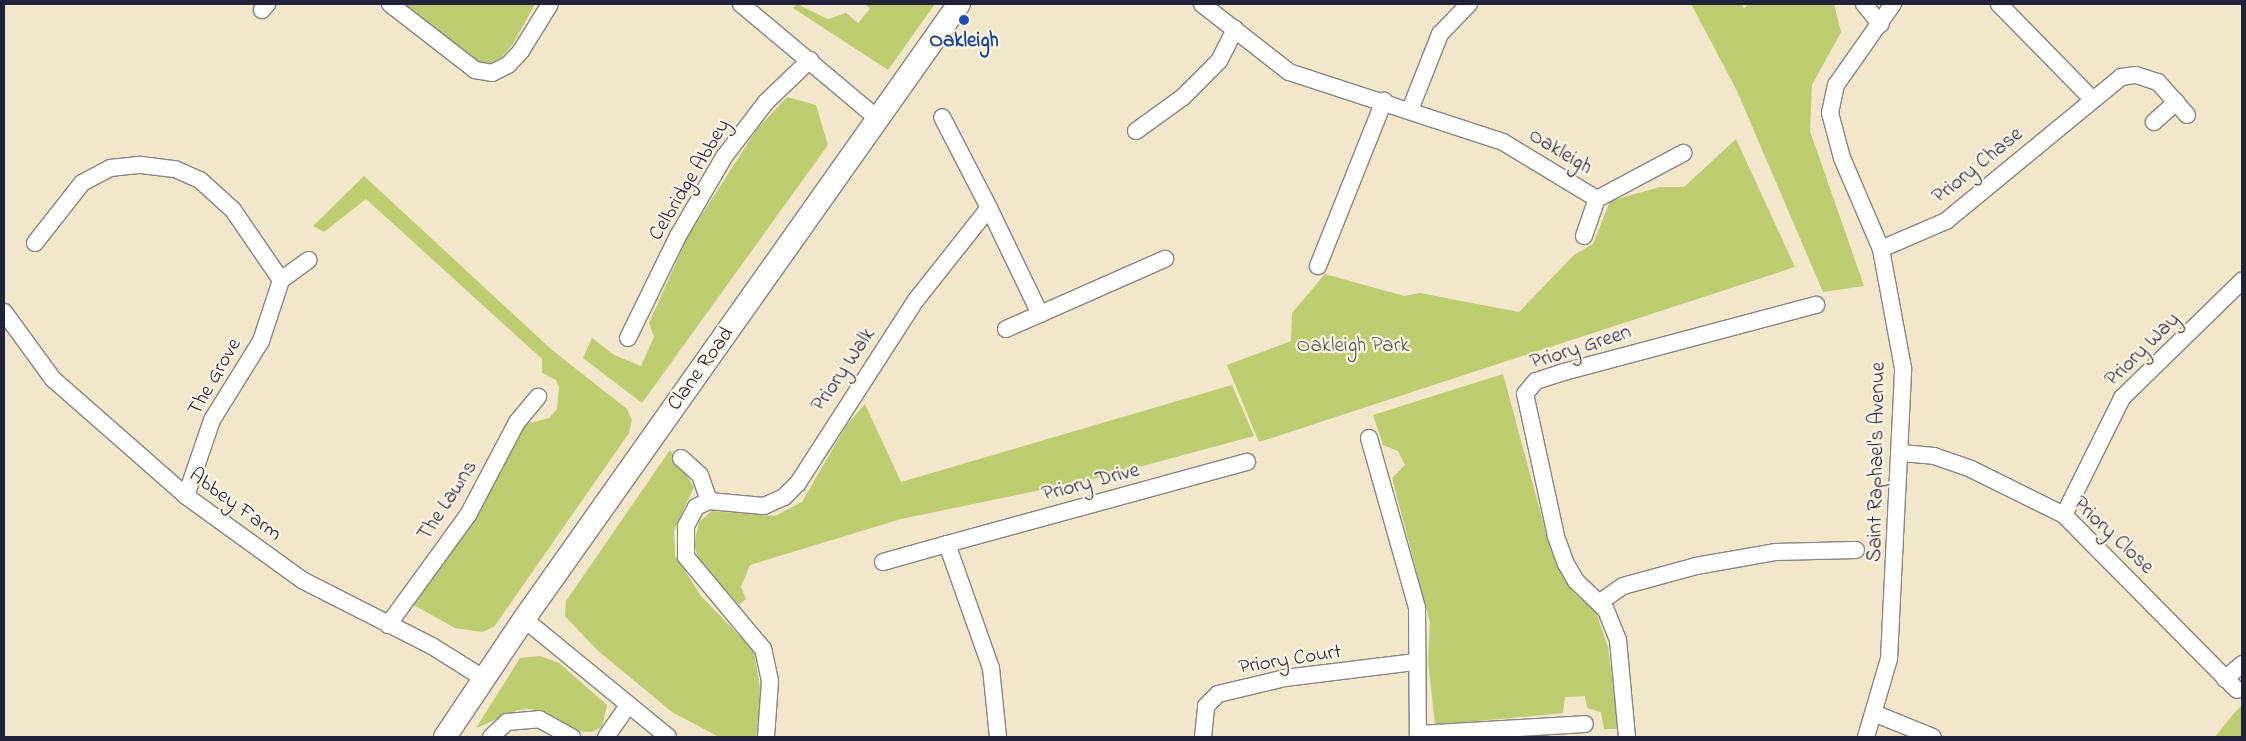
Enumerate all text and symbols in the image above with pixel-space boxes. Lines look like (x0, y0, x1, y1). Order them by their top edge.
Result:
marker: Oakleigh (958, 14, 970, 26)
place label: Oakleigh (929, 28, 999, 54)
street label: Celbridge Abbey (644, 115, 736, 245)
street label: Priory Chase (1928, 122, 2028, 210)
street label: Oakleigh (1524, 123, 1596, 181)
street label: Priory Way (2101, 308, 2185, 392)
street label: Priory Green (1527, 320, 1635, 376)
street label: Clane Road (662, 322, 740, 416)
street label: Priory Walk (807, 323, 881, 417)
park label: Oakleigh Park (1297, 333, 1409, 359)
street label: The Grove (183, 334, 247, 420)
street label: Saint Raphael's Avenue (1863, 362, 1891, 562)
street label: The Lawns (413, 456, 483, 546)
street label: Priory Drive (1040, 458, 1142, 508)
street label: Abbey Farm (184, 463, 286, 547)
street label: Priory Close (2067, 492, 2159, 580)
street label: Priory Court (1237, 639, 1343, 681)

